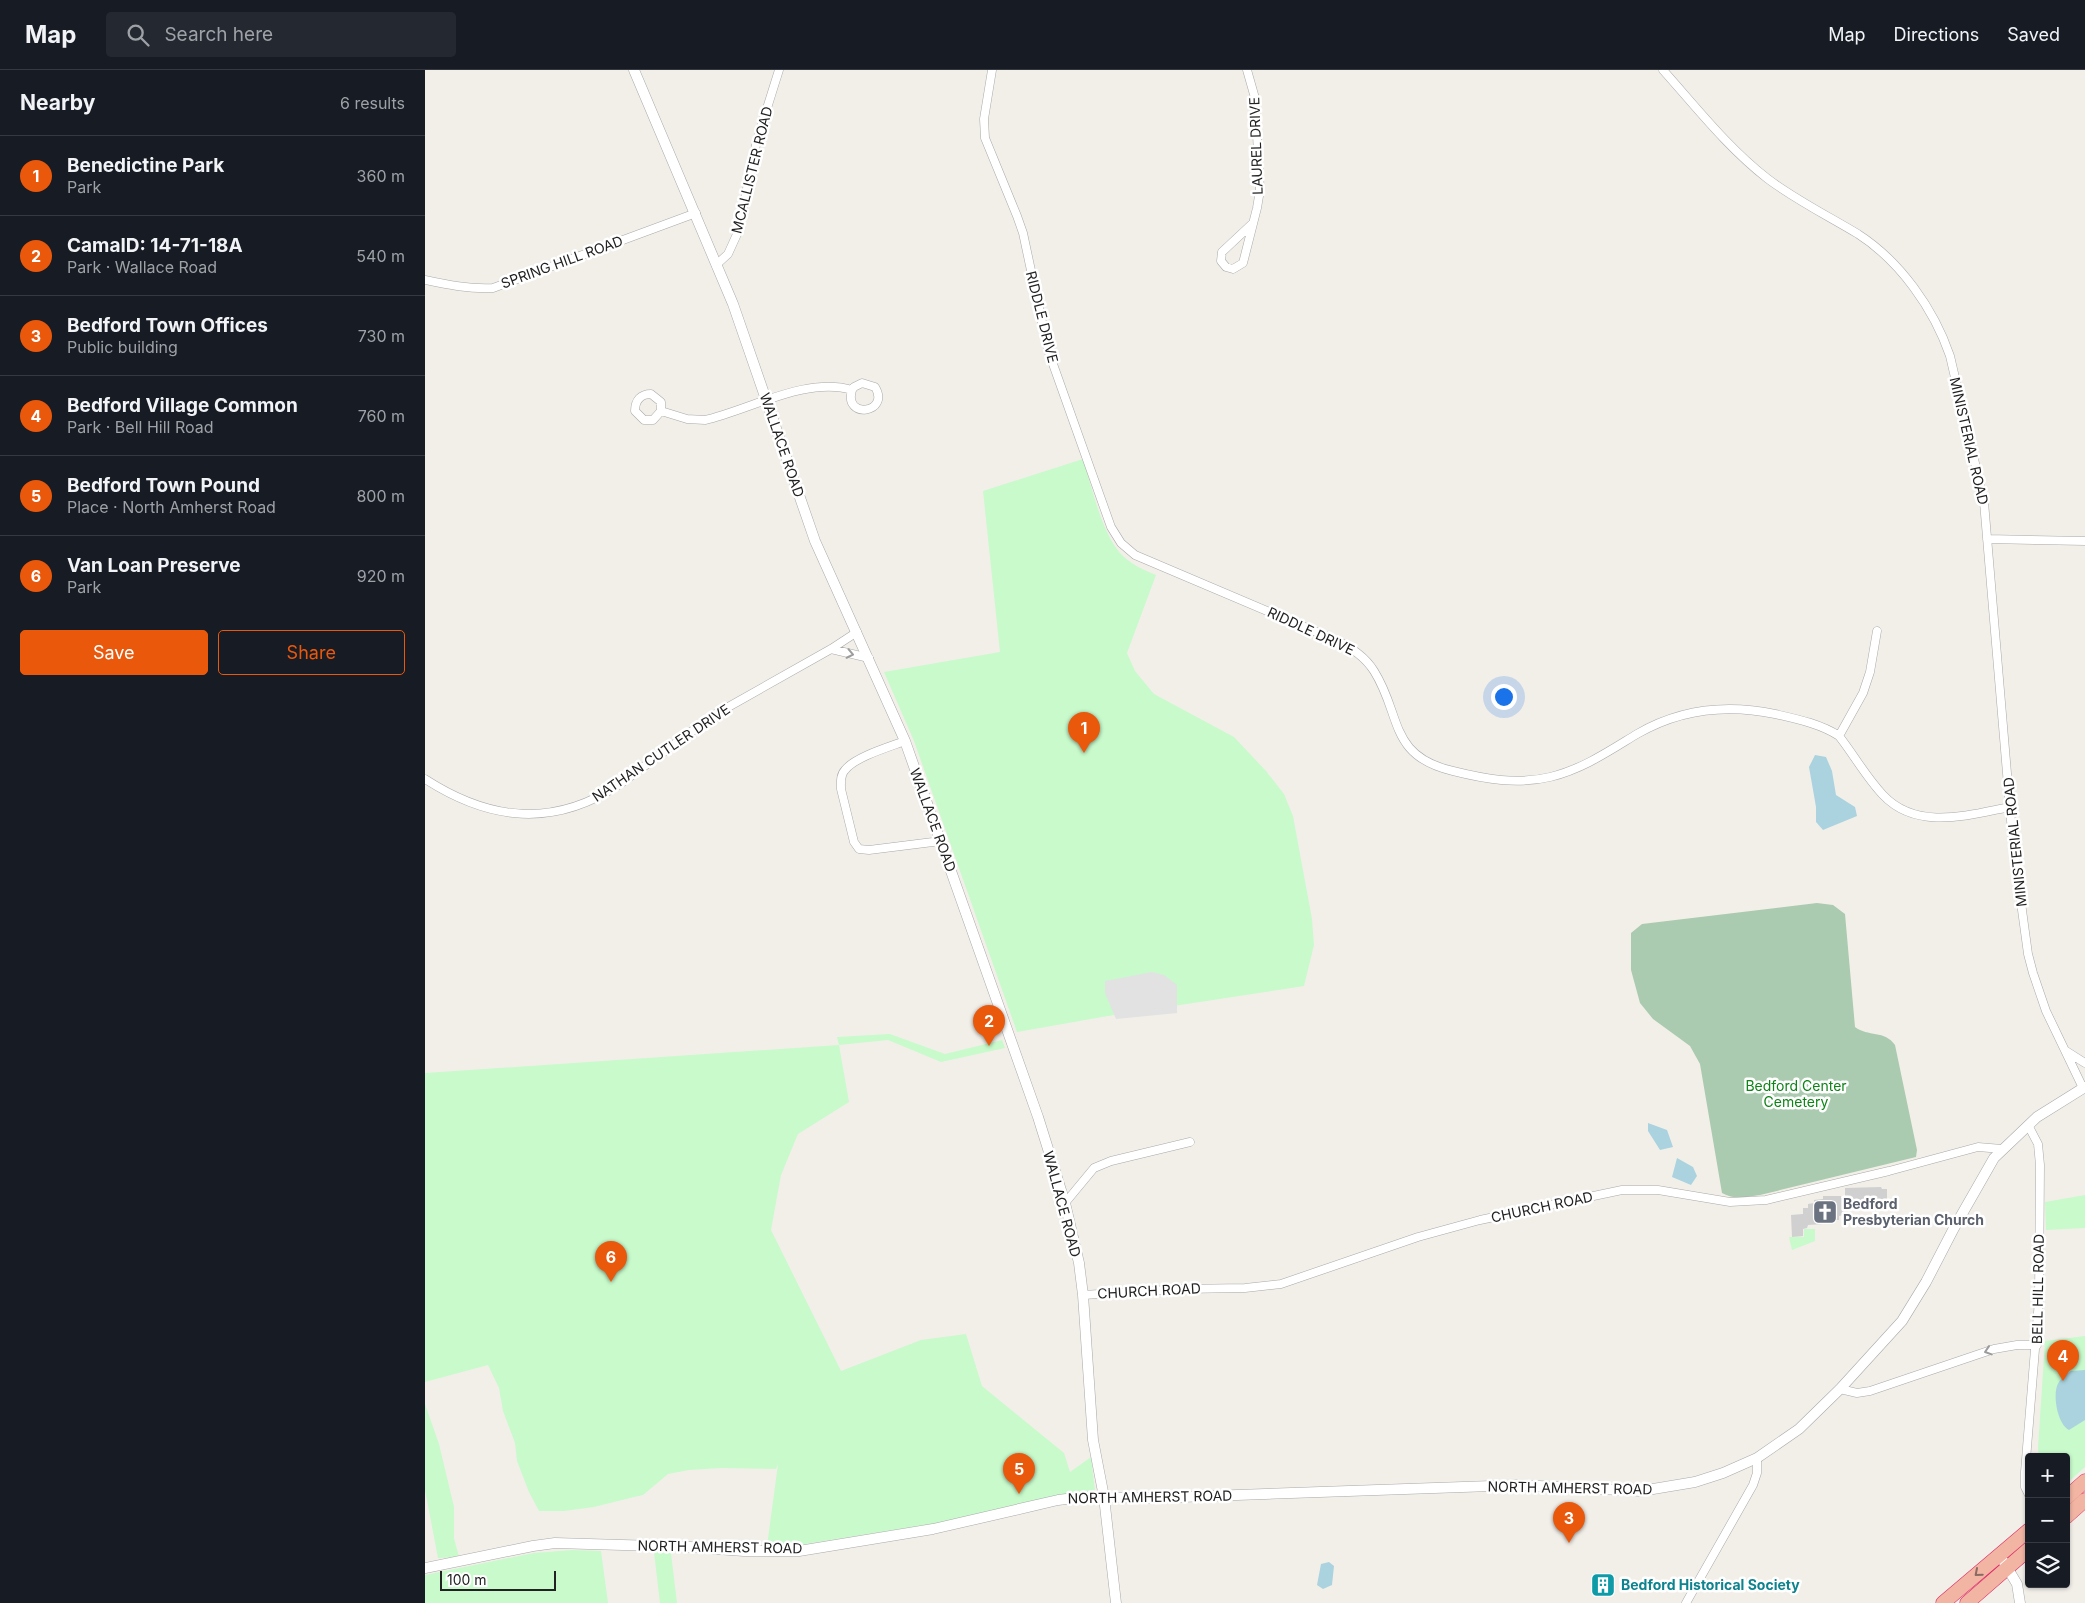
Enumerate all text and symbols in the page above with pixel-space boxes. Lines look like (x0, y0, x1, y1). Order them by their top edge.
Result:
search box (106, 12, 456, 57)
text: Map (25, 20, 76, 49)
icon: search (124, 21, 152, 49)
text: Search here (164, 23, 273, 46)
text: Map (1828, 24, 1866, 45)
text: Directions (1894, 24, 1979, 45)
text: Saved (2007, 24, 2060, 45)
text: Nearby (20, 90, 95, 115)
text: 6 results (340, 93, 405, 113)
street label: LAUREL DRIVE (1245, 97, 1266, 195)
street label: MCALLISTER ROAD (728, 105, 776, 235)
text: Benedictine Park (67, 154, 224, 177)
text: 1 (33, 166, 39, 186)
text: 360 m (357, 166, 405, 186)
text: Park (67, 177, 101, 197)
street label: SPRING HILL ROAD (499, 232, 625, 292)
text: CamaID: 14-71-18A (67, 234, 243, 257)
text: 2 (31, 246, 41, 266)
text: 540 m (356, 246, 405, 266)
text: Park · Wallace Road (67, 257, 217, 277)
street label: RIDDLE DRIVE (1023, 269, 1062, 365)
text: Bedford Town Offices (67, 314, 268, 337)
text: 3 (31, 326, 41, 346)
text: 730 m (358, 326, 405, 346)
text: Public building (67, 337, 178, 357)
street label: MINISTERIAL ROAD (1947, 375, 1992, 506)
street label: WALLACE ROAD (757, 390, 808, 499)
text: Bedford Village Common (67, 394, 298, 417)
text: 4 (31, 406, 41, 426)
text: 760 m (358, 406, 405, 426)
text: Park · Bell Hill Road (67, 417, 214, 437)
text: Bedford Town Pound (67, 474, 260, 497)
text: 5 (31, 486, 41, 506)
text: 800 m (356, 486, 405, 506)
text: Place · North Amherst Road (67, 497, 276, 517)
text: Van Loan Preserve (67, 554, 241, 577)
text: 6 (31, 566, 41, 586)
text: 920 m (357, 566, 405, 586)
text: Park (67, 577, 101, 597)
street label: RIDDLE DRIVE (1265, 603, 1357, 658)
button: Save (20, 630, 208, 675)
button: Share (218, 630, 405, 675)
one-way arrow (846, 648, 854, 659)
your location (1491, 684, 1517, 710)
street label: NATHAN CUTLER DRIVE (589, 700, 733, 805)
pin: 1 (1068, 712, 1100, 753)
street label: WALLACE ROAD (907, 766, 960, 874)
street label: MINISTERIAL ROAD (1999, 776, 2030, 908)
pin: 2 (973, 1005, 1005, 1046)
park label: Bedford Center Cemetery (1745, 1077, 1847, 1110)
street label: WALLACE ROAD (1040, 1149, 1085, 1259)
street label: CHURCH ROAD (1489, 1187, 1594, 1226)
place label: Bedford Presbyterian Church (1843, 1195, 1984, 1228)
church icon: Bedford Presbyterian Church (1812, 1199, 1838, 1225)
street label: BELL HILL ROAD (2028, 1234, 2047, 1344)
pin: 6 (595, 1241, 627, 1282)
street label: CHURCH ROAD (1097, 1279, 1201, 1302)
pin: 4 (2047, 1340, 2079, 1381)
one-way arrow (1985, 1345, 1993, 1355)
pin: 5 (1003, 1453, 1035, 1494)
map controls (2025, 1453, 2070, 1588)
button: + (2025, 1453, 2070, 1498)
street label: NORTH AMHERST ROAD (1488, 1478, 1653, 1497)
street label: NORTH AMHERST ROAD (1067, 1487, 1232, 1506)
button: − (2025, 1498, 2070, 1543)
pin: 3 (1553, 1502, 1585, 1543)
street label: NORTH AMHERST ROAD (638, 1537, 803, 1556)
button: layers (2025, 1543, 2070, 1588)
one-way arrow (1975, 1567, 1984, 1576)
scale bar (440, 1568, 556, 1591)
text: 100 m (447, 1571, 487, 1588)
building icon: Bedford Historical Society (1590, 1572, 1616, 1598)
place label: Bedford Historical Society (1621, 1576, 1800, 1593)

